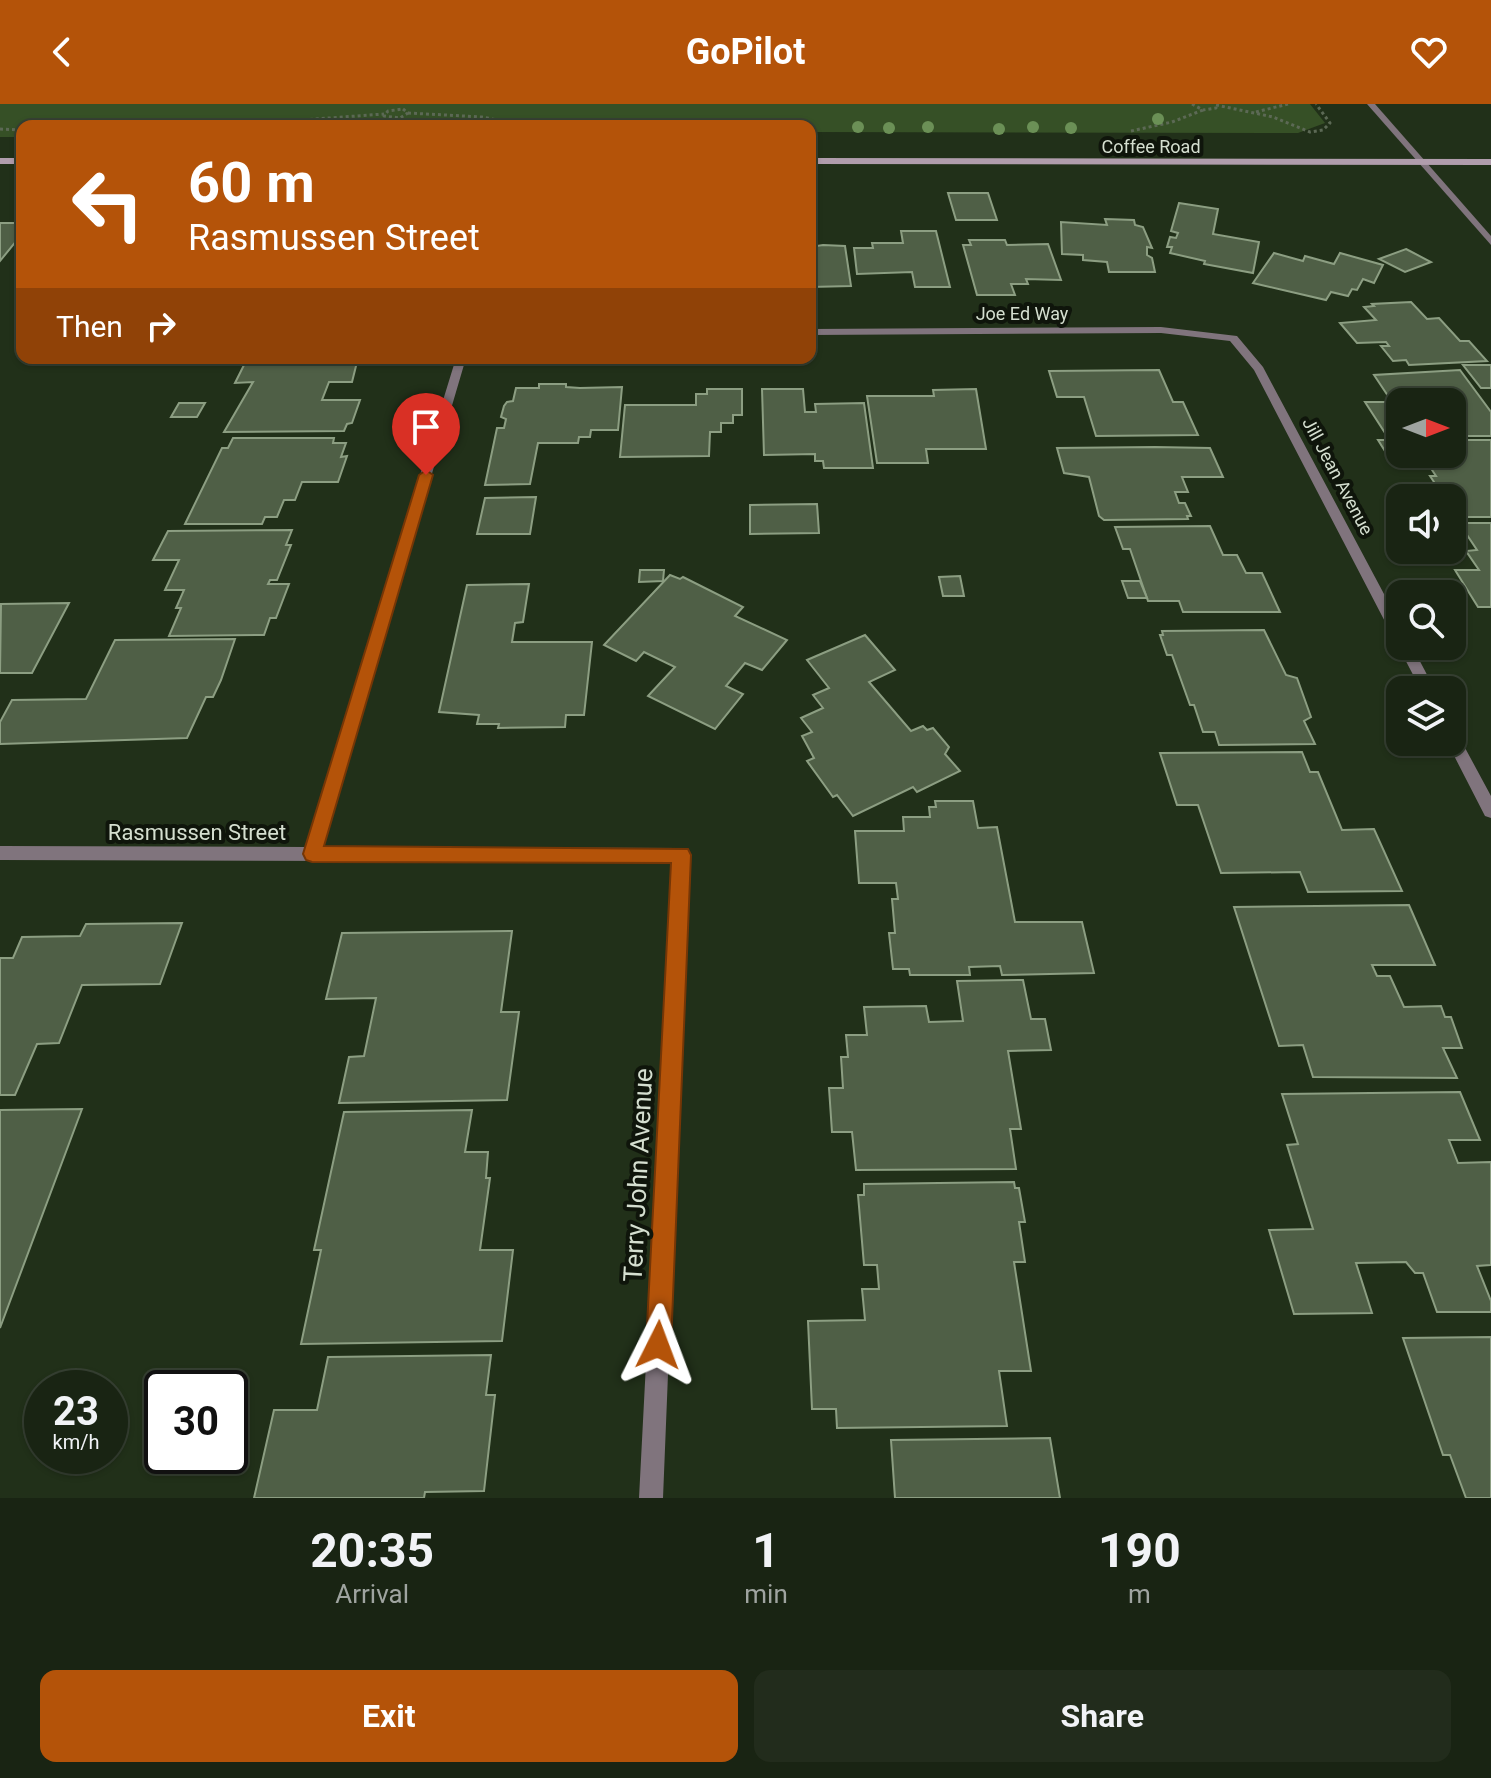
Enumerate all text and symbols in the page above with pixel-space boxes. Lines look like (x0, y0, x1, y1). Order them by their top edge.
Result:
icon: back (40, 30, 84, 74)
icon: heart (1407, 30, 1451, 74)
text: GoPilot (686, 31, 805, 73)
street label: Coffee Road (1101, 136, 1201, 157)
text: 60 m (188, 150, 315, 216)
icon: left (56, 152, 160, 256)
text: Rasmussen Street (188, 217, 480, 259)
street label: Joe Ed Way (976, 303, 1069, 324)
icon: right (139, 304, 183, 348)
text: Then (56, 309, 123, 344)
north arrow (1386, 388, 1466, 468)
map controls (1386, 388, 1466, 756)
pin (392, 393, 460, 475)
icon: arrive (404, 405, 448, 449)
street label: Jill Jean Avenue (1298, 414, 1378, 538)
button: sound (1386, 484, 1466, 564)
button: search (1386, 580, 1466, 660)
button: layers (1386, 676, 1466, 756)
street label: Rasmussen Street (108, 820, 286, 845)
street label: Terry John Avenue (617, 1067, 659, 1283)
position arrow (616, 1303, 700, 1387)
speed limit sign: 30 (144, 1370, 248, 1474)
text: 23 (53, 1388, 99, 1435)
text: km/h (53, 1430, 99, 1454)
text: 20:35 (310, 1522, 434, 1579)
text: 1 (752, 1522, 780, 1579)
text: 190 (1098, 1522, 1181, 1579)
text: Arrival (335, 1579, 409, 1609)
text: min (744, 1579, 788, 1609)
text: m (1128, 1579, 1151, 1609)
button: Exit (40, 1670, 738, 1762)
button: Share (754, 1670, 1451, 1762)

